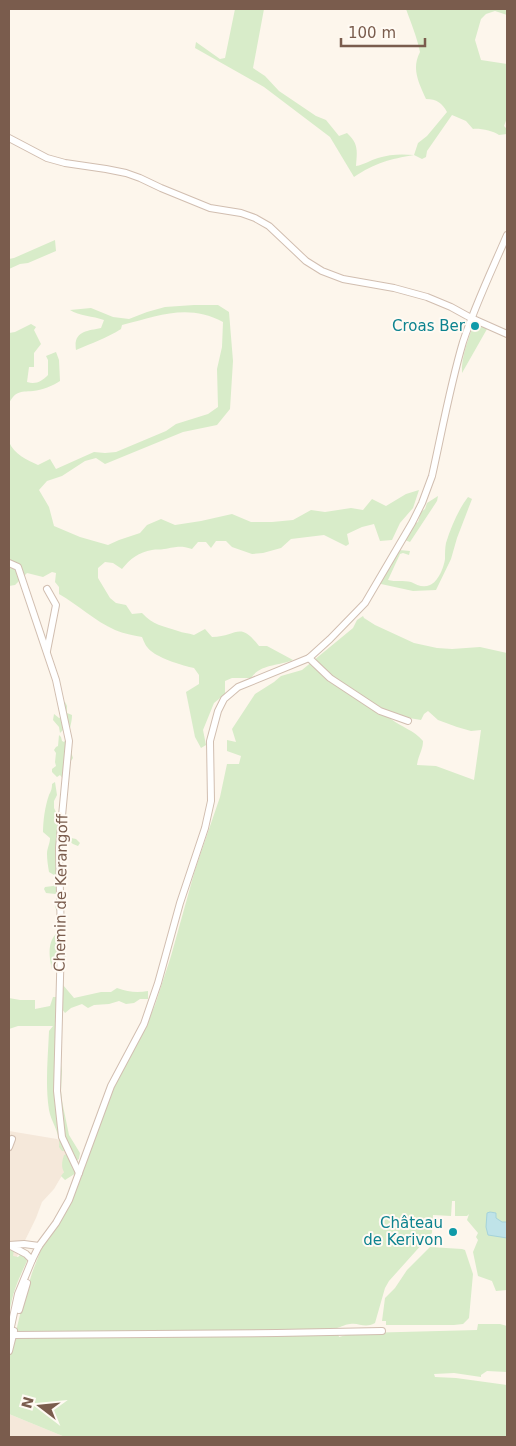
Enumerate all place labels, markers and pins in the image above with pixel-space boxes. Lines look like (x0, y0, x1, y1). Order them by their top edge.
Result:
place label: Croas Ber (392, 317, 466, 335)
marker: Croas Ber (469, 320, 481, 332)
place label: Château de Kerivon (363, 1214, 443, 1249)
marker: Château de Kerivon (447, 1226, 459, 1238)

